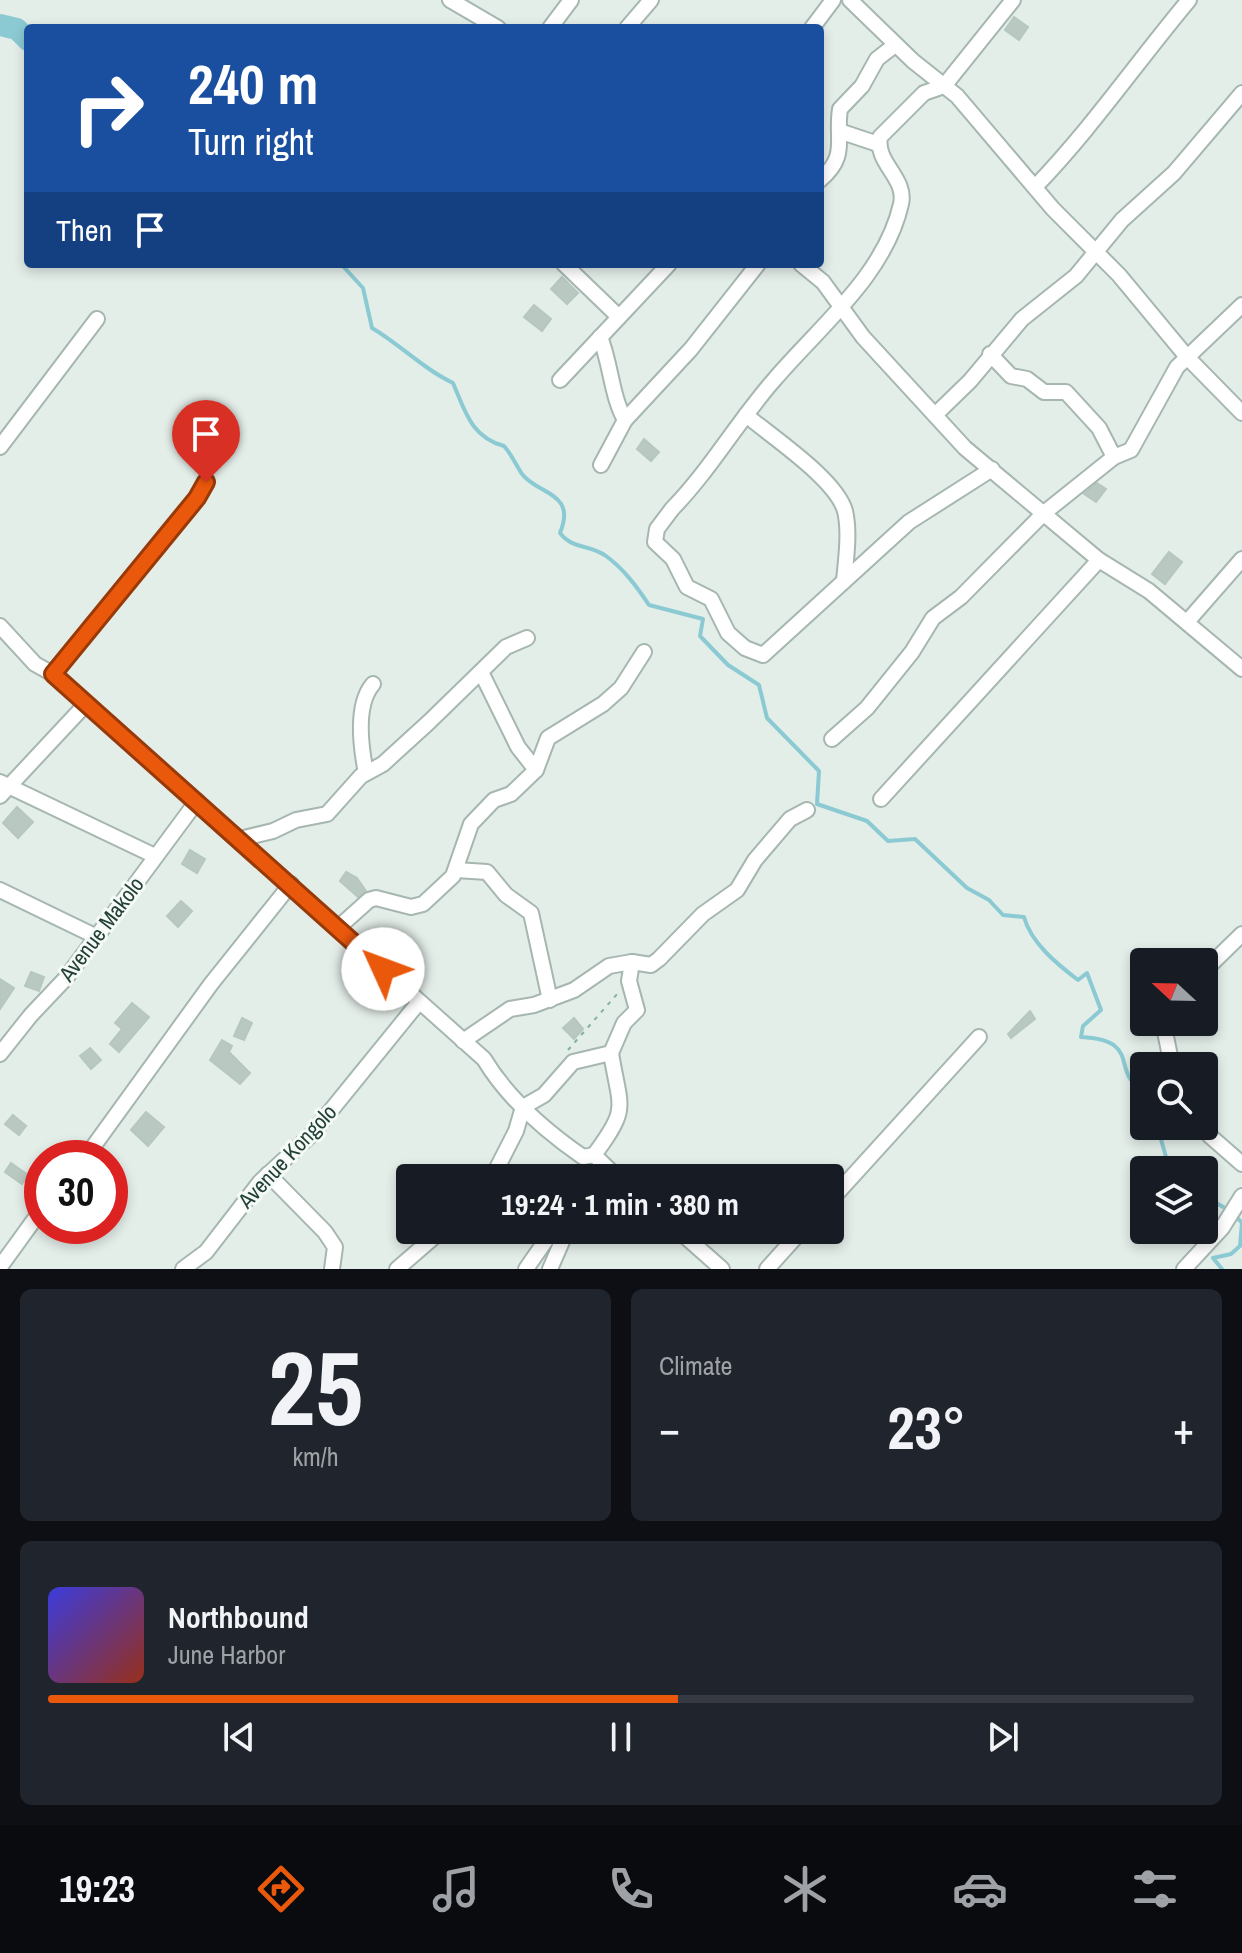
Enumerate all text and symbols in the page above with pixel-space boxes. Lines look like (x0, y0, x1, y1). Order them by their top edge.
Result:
text: 240 m (188, 46, 318, 121)
icon: right (56, 56, 160, 160)
text: Turn right (188, 118, 313, 166)
icon: arrive (128, 208, 172, 252)
text: Then (56, 210, 112, 250)
pin (172, 400, 240, 482)
icon: arrive (184, 412, 228, 456)
street label: Avenue Makolo (51, 870, 150, 988)
position arrow (341, 927, 425, 1011)
north arrow (1130, 948, 1218, 1036)
map controls (1130, 948, 1218, 1244)
button: search (1130, 1052, 1218, 1140)
street label: Avenue Kongolo (230, 1097, 343, 1215)
speed limit sign: 30 (24, 1140, 128, 1244)
button: layers (1130, 1156, 1218, 1244)
text: 19:24 · 1 min · 380 m (501, 1184, 739, 1224)
text: 25 (268, 1317, 363, 1457)
text: Climate (659, 1348, 732, 1383)
text: 23° (887, 1387, 966, 1468)
text: − (659, 1398, 680, 1458)
text: + (1173, 1398, 1194, 1458)
text: km/h (292, 1439, 339, 1474)
text: Northbound (168, 1597, 309, 1637)
text: June Harbor (168, 1637, 285, 1672)
icon: previous (217, 1715, 261, 1759)
icon: pause (599, 1715, 643, 1759)
icon: next (981, 1715, 1025, 1759)
icon: directions (253, 1861, 309, 1917)
icon: music (428, 1861, 484, 1917)
icon: phone (603, 1861, 659, 1917)
icon: climate (777, 1861, 833, 1917)
icon: car (952, 1861, 1008, 1917)
icon: filters (1127, 1861, 1183, 1917)
text: 19:23 (59, 1865, 135, 1913)

